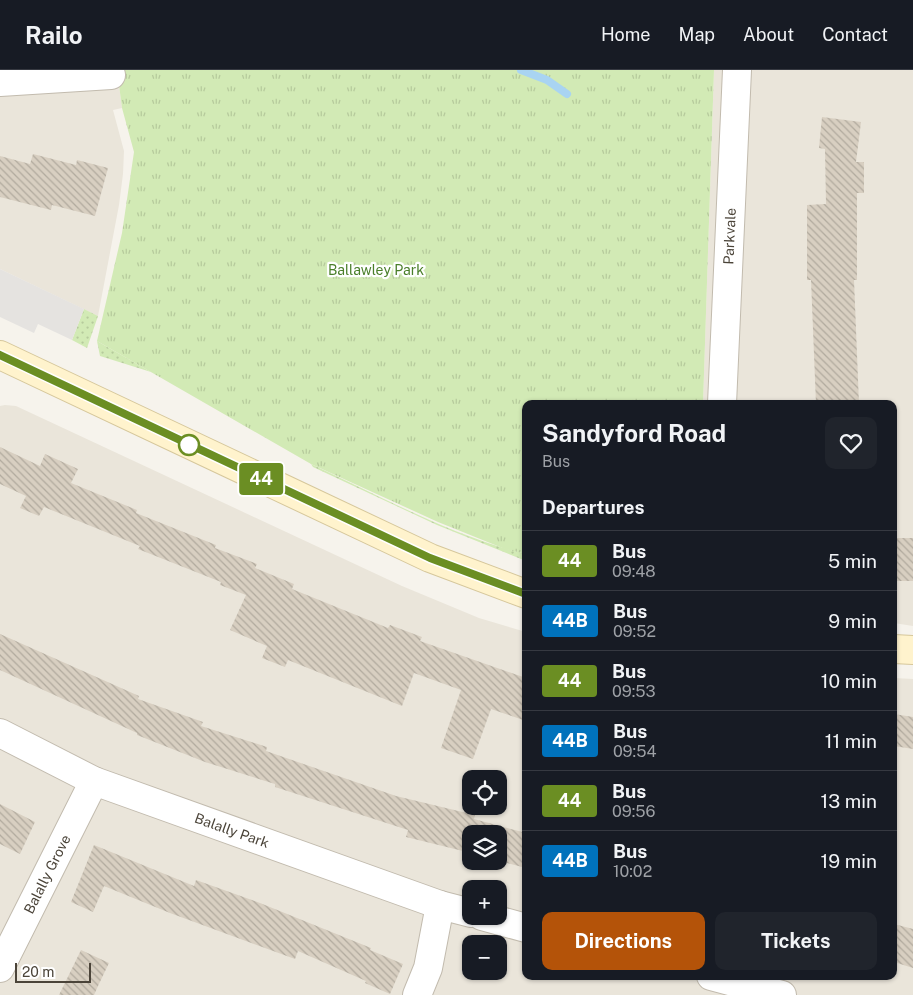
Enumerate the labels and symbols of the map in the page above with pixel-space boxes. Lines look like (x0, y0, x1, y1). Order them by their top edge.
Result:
street label: Parkvale (720, 207, 739, 265)
park label: Ballawley Park (328, 262, 424, 278)
unlabelled marker (178, 434, 200, 456)
line badge: 44 (238, 463, 284, 495)
street label: Balally Park (193, 810, 271, 851)
street label: Balally Grove (21, 832, 74, 916)
scale bar (15, 960, 91, 983)

